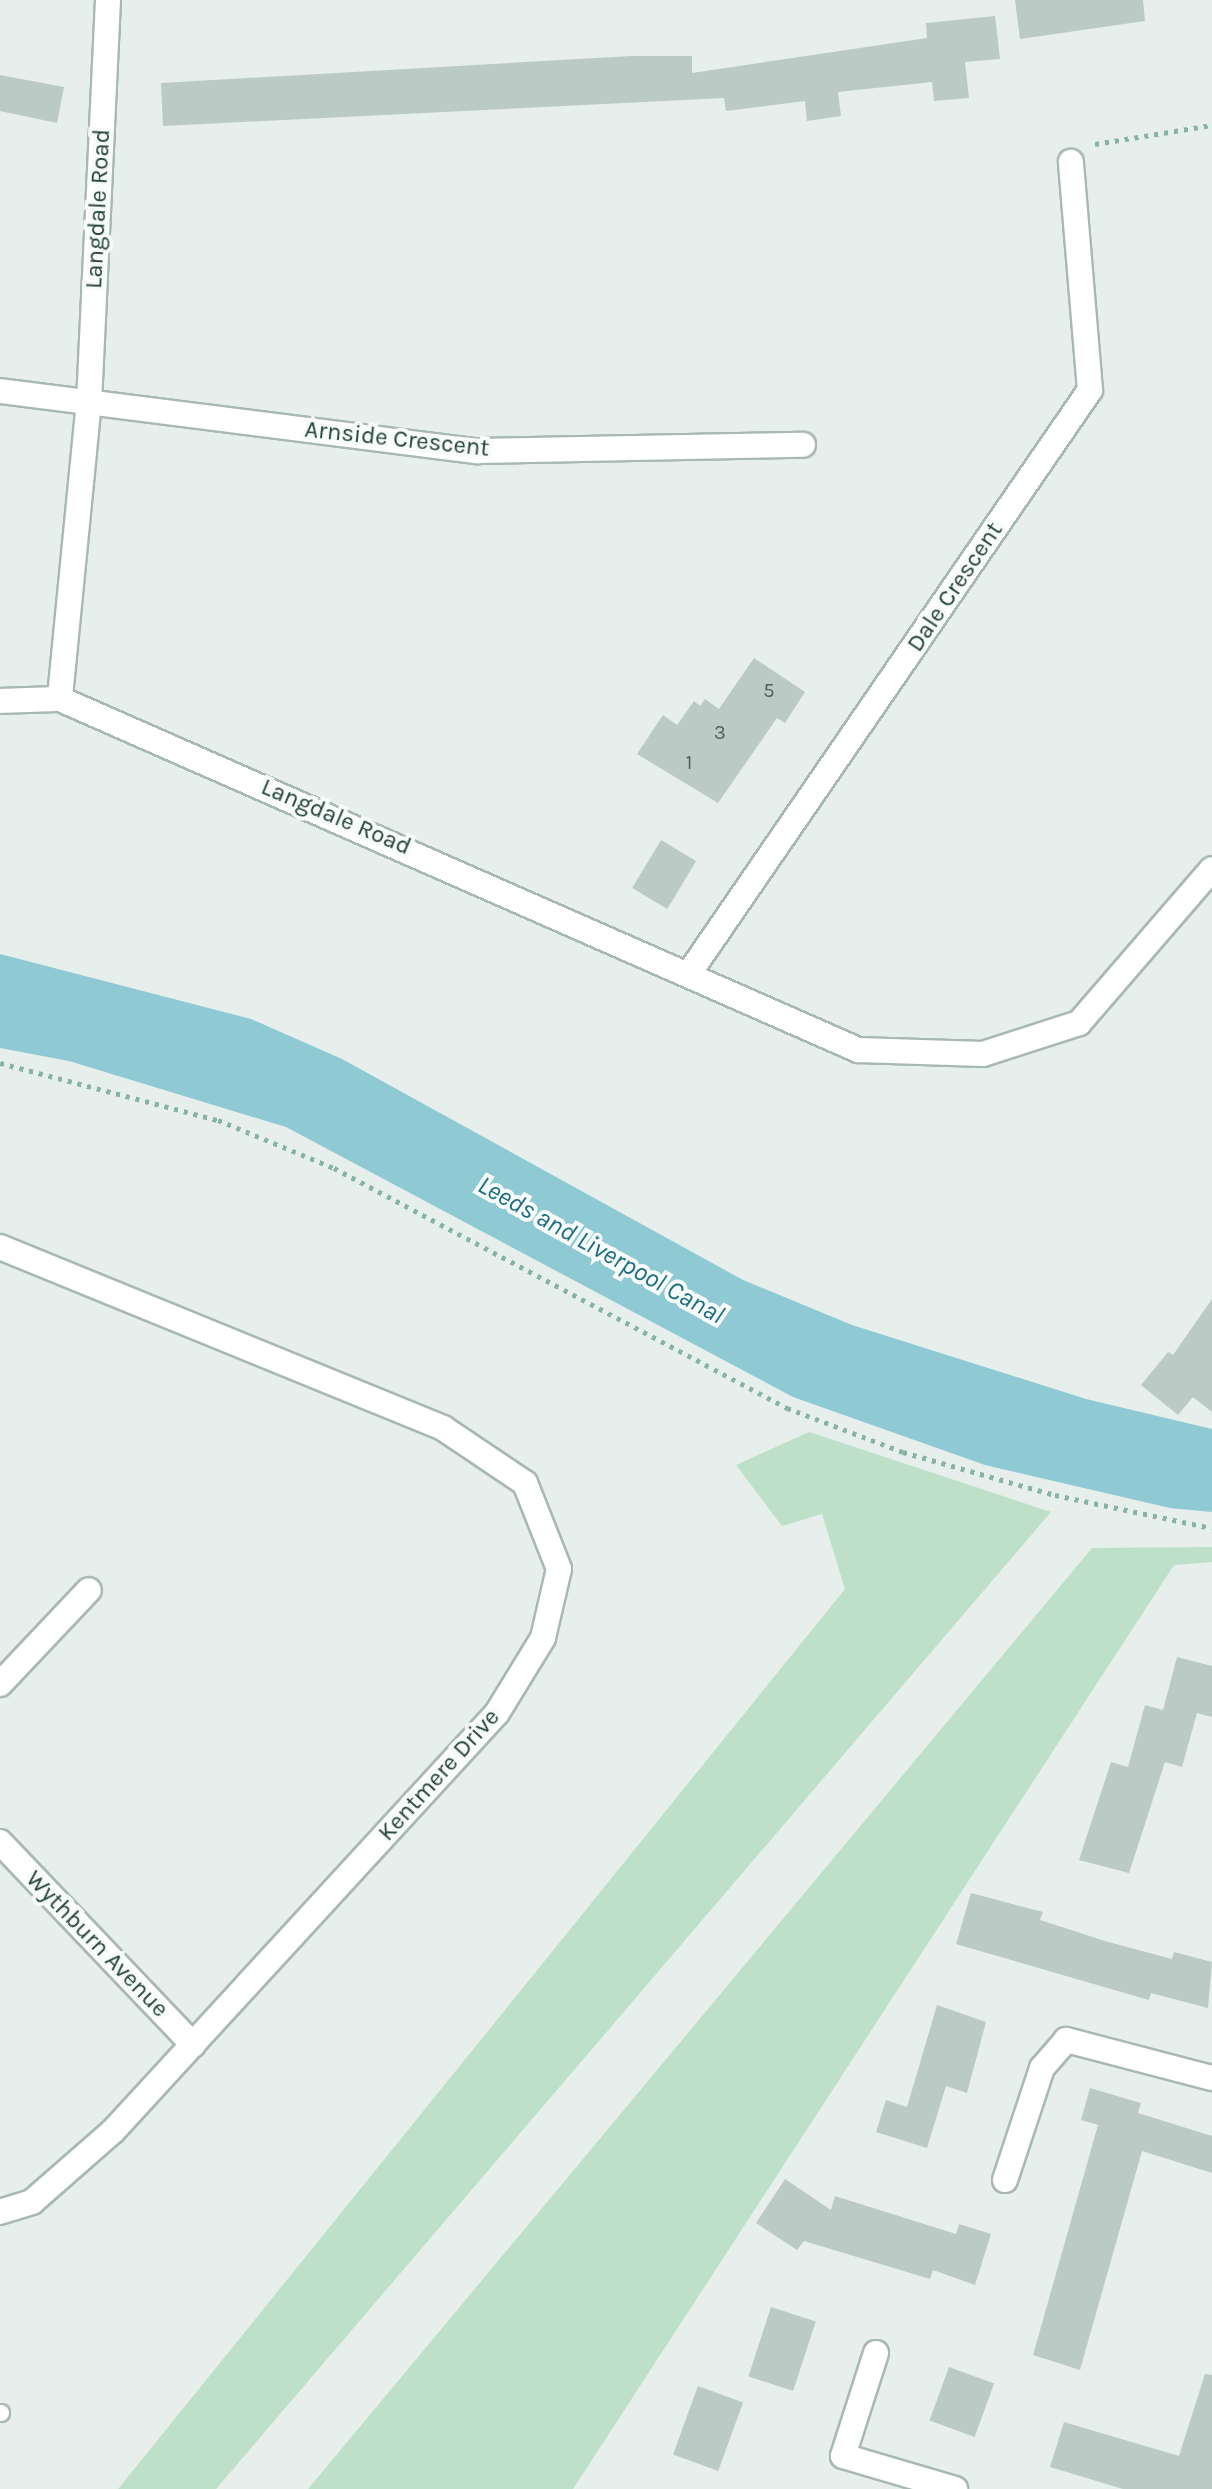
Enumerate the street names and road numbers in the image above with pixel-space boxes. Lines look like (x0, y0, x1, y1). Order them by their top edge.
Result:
street label: Langdale Road (79, 128, 117, 290)
street label: Arnside Crescent (303, 415, 491, 463)
street label: Dale Crescent (901, 517, 1009, 657)
street label: Langdale Road (257, 773, 415, 861)
street label: Kentmere Drive (372, 1703, 506, 1847)
street label: Wythburn Avenue (20, 1865, 174, 2023)

